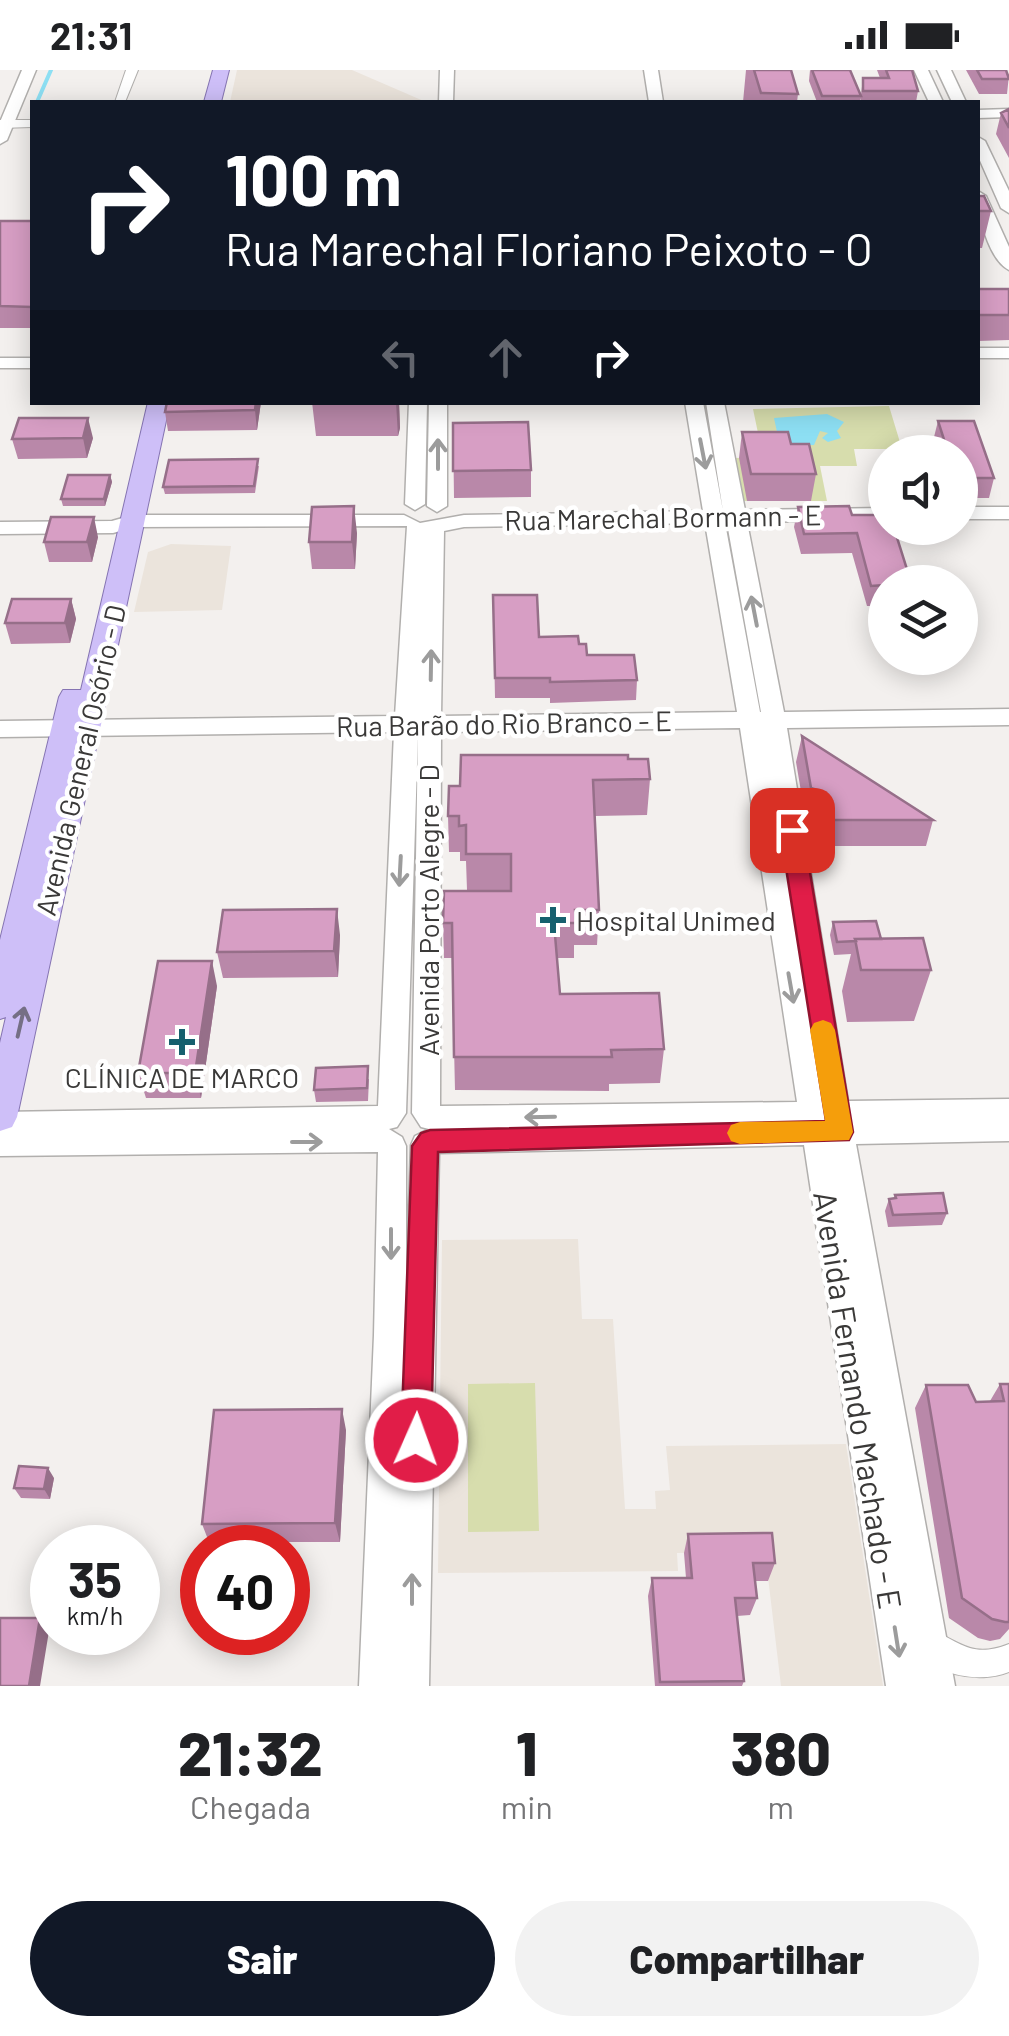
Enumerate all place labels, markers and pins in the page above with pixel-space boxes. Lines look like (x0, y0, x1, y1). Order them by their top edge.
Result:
pin (750, 788, 835, 873)
place label: Hospital Unimed (576, 903, 776, 937)
marker: Hospital Unimed (540, 907, 566, 933)
marker: CLÍNICA DE MARCO (169, 1029, 195, 1055)
place label: CLÍNICA DE MARCO (65, 1060, 299, 1094)

